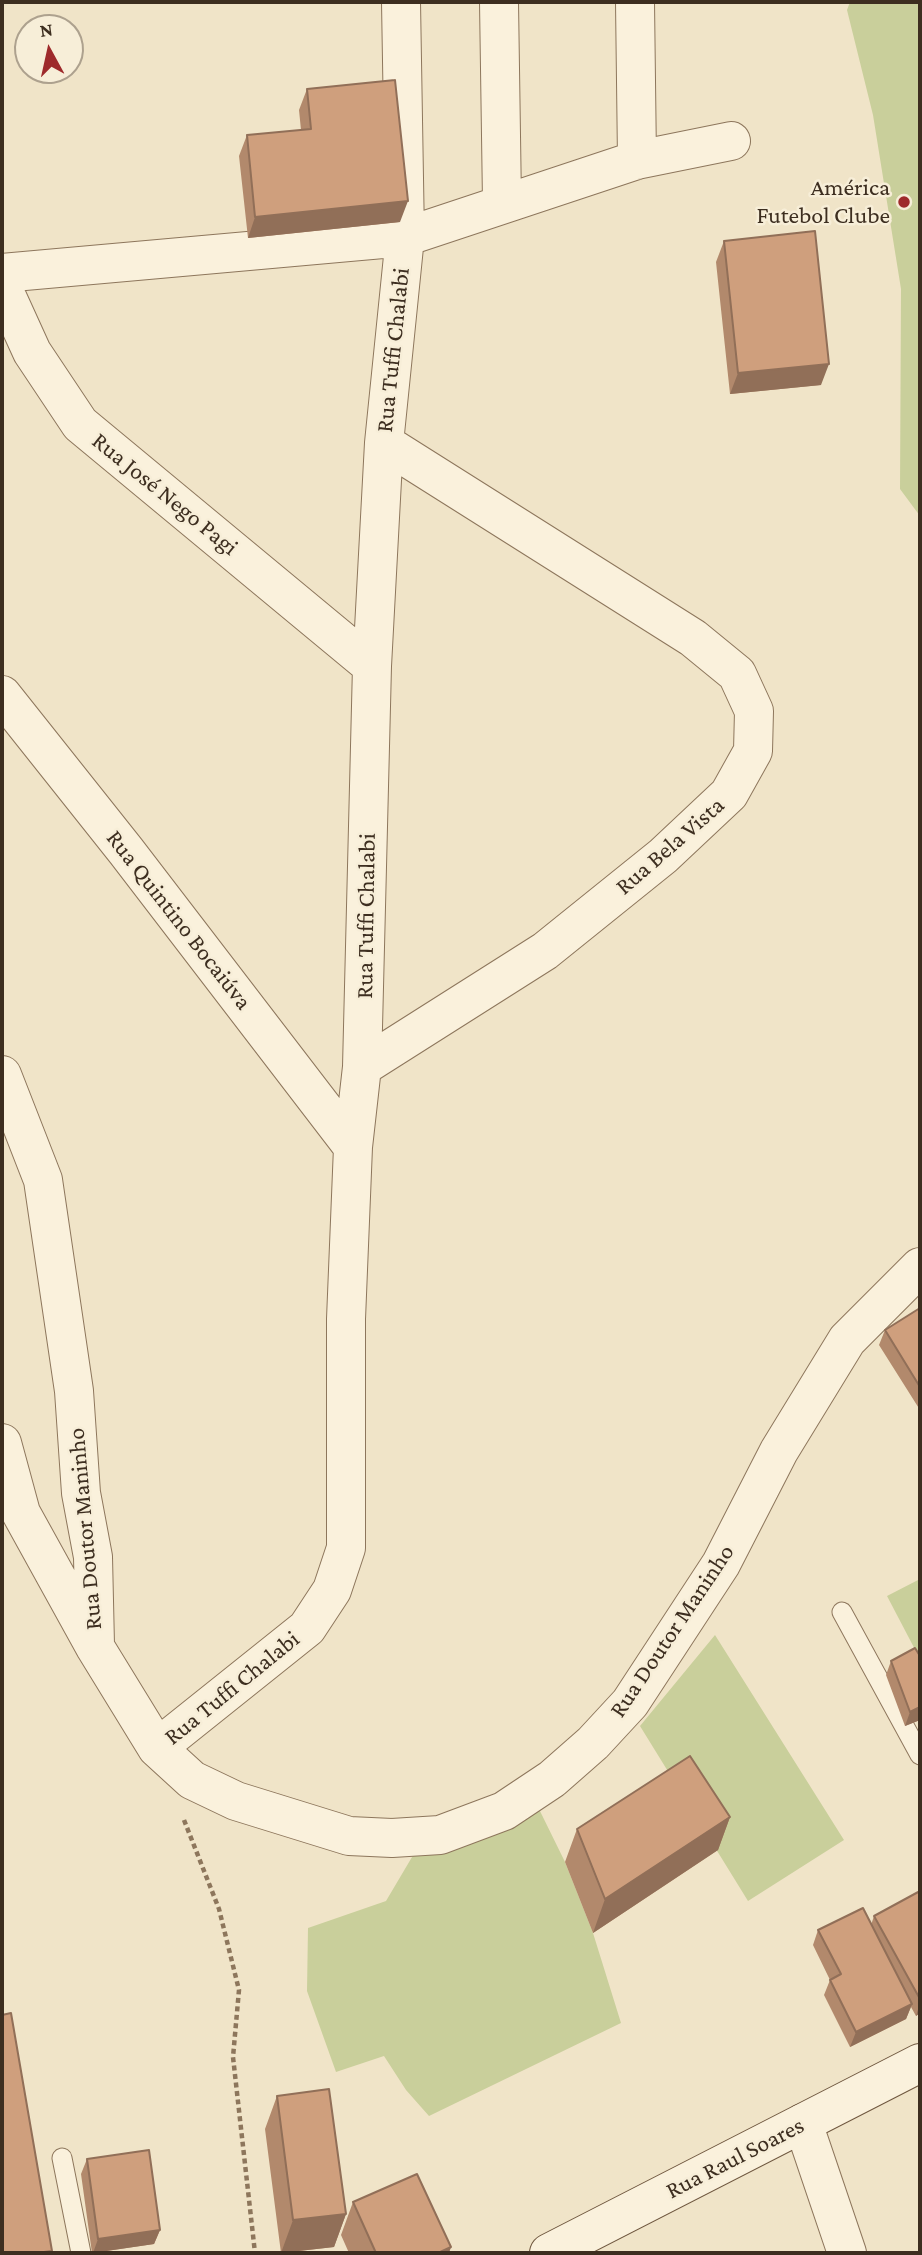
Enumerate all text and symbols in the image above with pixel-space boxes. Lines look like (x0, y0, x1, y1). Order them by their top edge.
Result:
north arrow (14, 14, 84, 84)
text: N (38, 18, 54, 41)
place label: América Futebol Clube (756, 174, 890, 230)
marker: América Futebol Clube (896, 194, 912, 210)
street label: Rua Tuffi Chalabi (370, 266, 416, 434)
street label: Rua José Nego Pagi (86, 426, 244, 562)
street label: Rua Bela Vista (610, 791, 730, 901)
street label: Rua Quintino Bocaiúva (100, 824, 258, 1016)
street label: Rua Tuffi Chalabi (350, 833, 382, 999)
street label: Rua Doutor Maninho (62, 1427, 108, 1631)
street label: Rua Doutor Maninho (603, 1539, 741, 1723)
street label: Rua Tuffi Chalabi (159, 1625, 305, 1751)
street label: Rua Raul Soares (661, 2111, 809, 2205)

